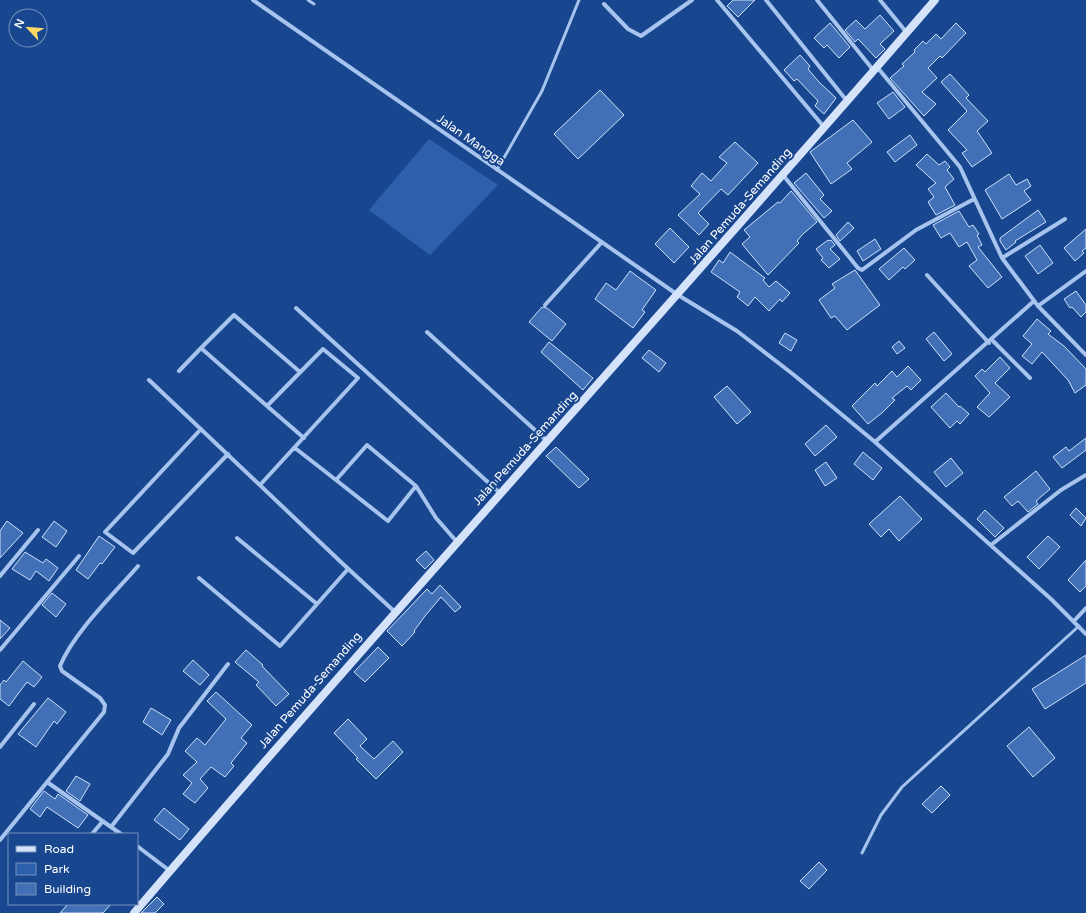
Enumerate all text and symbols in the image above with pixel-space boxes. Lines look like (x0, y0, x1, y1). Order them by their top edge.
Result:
north arrow (8, 8, 48, 48)
text: N (12, 17, 27, 31)
street label: Jalan Mangga (434, 111, 508, 169)
street label: Jalan Pemuda-Semanding (686, 145, 794, 267)
street label: Jalan Pemuda-Semanding (470, 388, 580, 508)
street label: Jalan Pemuda-Semanding (256, 629, 364, 751)
legend (8, 833, 138, 905)
text: Road (44, 842, 74, 856)
text: Park (44, 862, 70, 876)
text: Building (44, 882, 91, 896)

